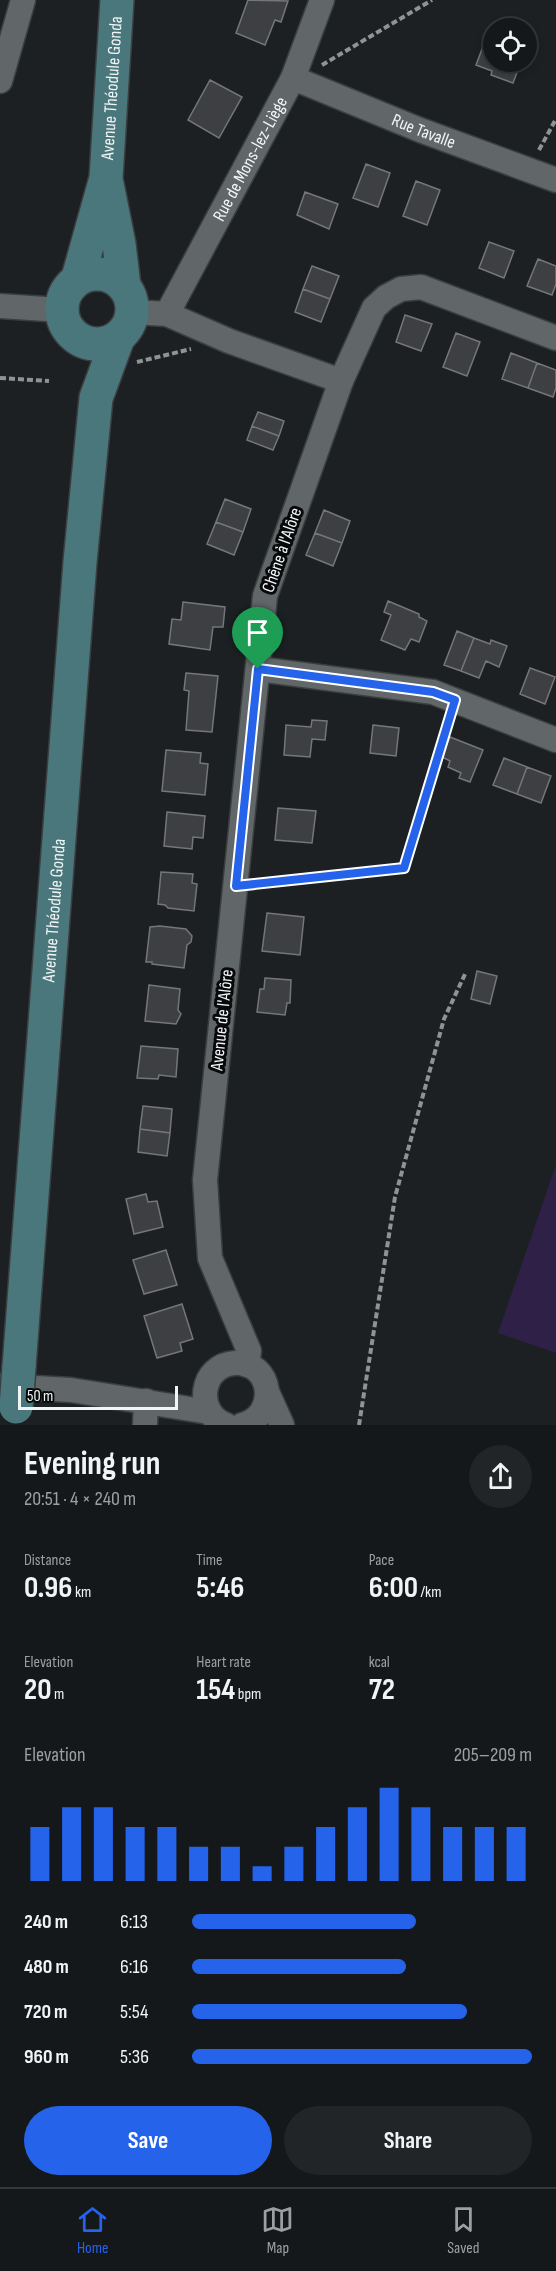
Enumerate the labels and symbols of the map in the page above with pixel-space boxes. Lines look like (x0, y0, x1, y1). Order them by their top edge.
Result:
street label: Avenue Théodule Gonda (97, 16, 126, 161)
street label: Rue de Mons-lez-Liège (208, 93, 292, 225)
street label: Rue Tavalle (389, 109, 458, 153)
street label: Chêne à l'Alôre (258, 505, 306, 595)
pin (232, 607, 283, 669)
street label: Avenue Théodule Gonda (38, 838, 70, 984)
street label: Avenue de l'Alôre (206, 968, 238, 1073)
scale bar (18, 1383, 178, 1410)

